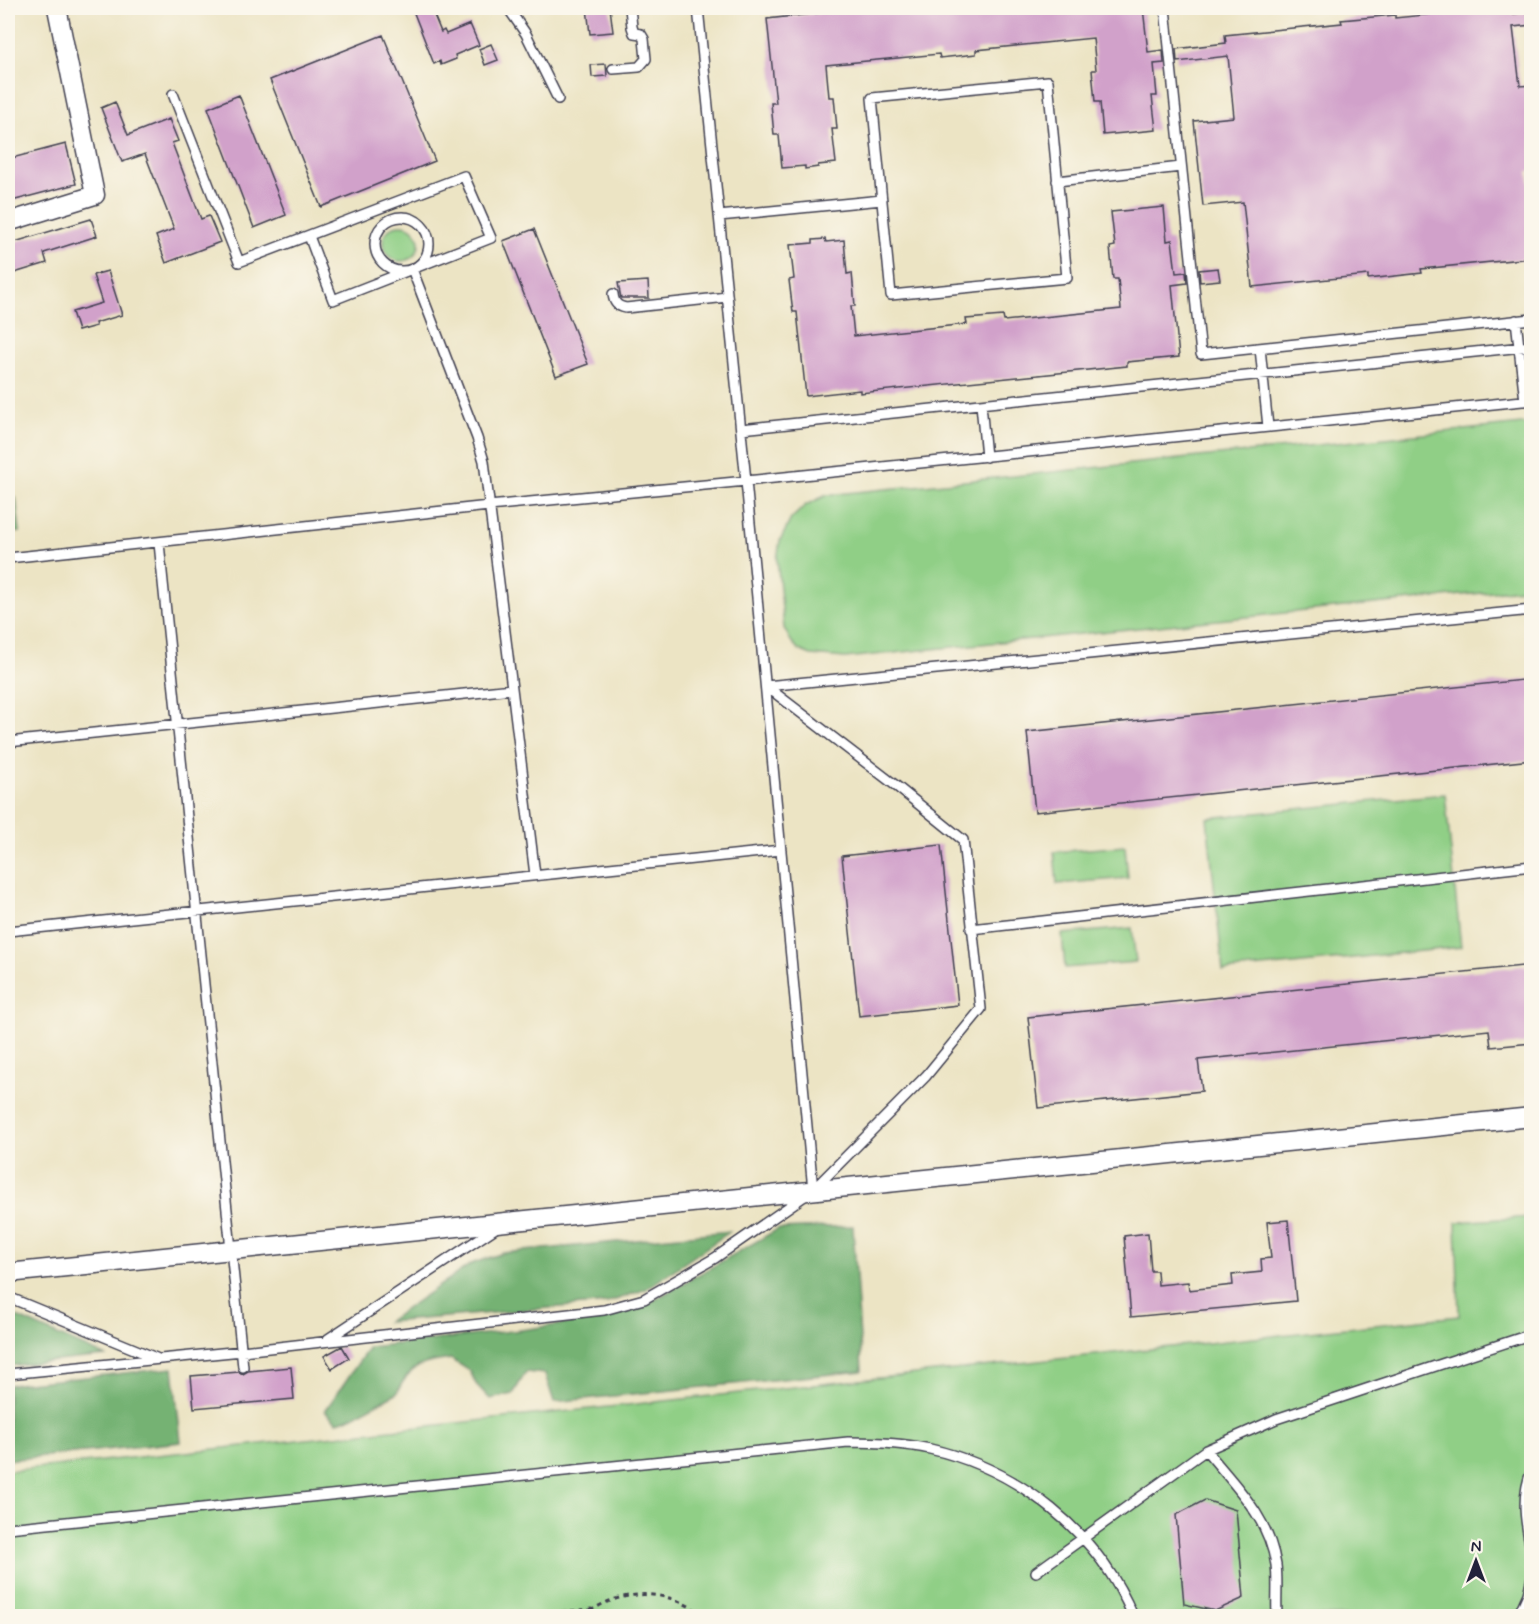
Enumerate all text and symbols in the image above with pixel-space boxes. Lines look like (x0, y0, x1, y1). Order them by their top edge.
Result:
north arrow (1446, 1531, 1506, 1591)
text: N (1471, 1537, 1481, 1558)

